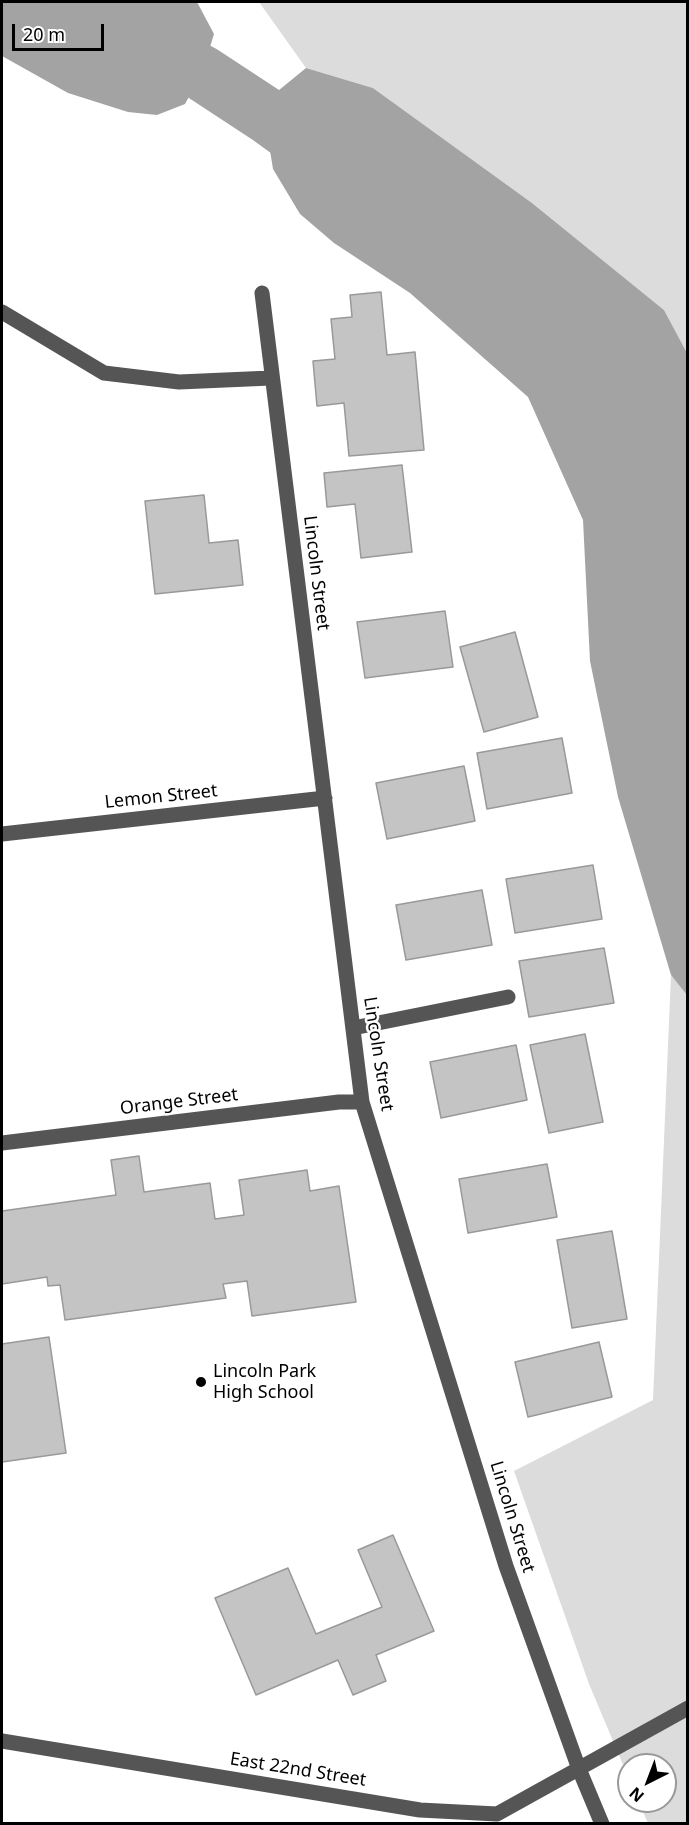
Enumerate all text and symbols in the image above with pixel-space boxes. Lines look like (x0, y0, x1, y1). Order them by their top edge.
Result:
scale bar (15, 12, 106, 50)
text: 20 m (23, 22, 65, 46)
street label: Lincoln Street (298, 514, 334, 632)
street label: Lemon Street (103, 780, 219, 814)
street label: Lincoln Street (358, 995, 398, 1113)
street label: Orange Street (119, 1084, 239, 1120)
place label: Lincoln Park High School (213, 1361, 316, 1404)
marker: Lincoln Park High School (194, 1375, 208, 1389)
street label: Lincoln Street (485, 1459, 539, 1575)
street label: East 22nd Street (228, 1749, 368, 1791)
north arrow (617, 1753, 677, 1813)
text: N (624, 1782, 648, 1807)

